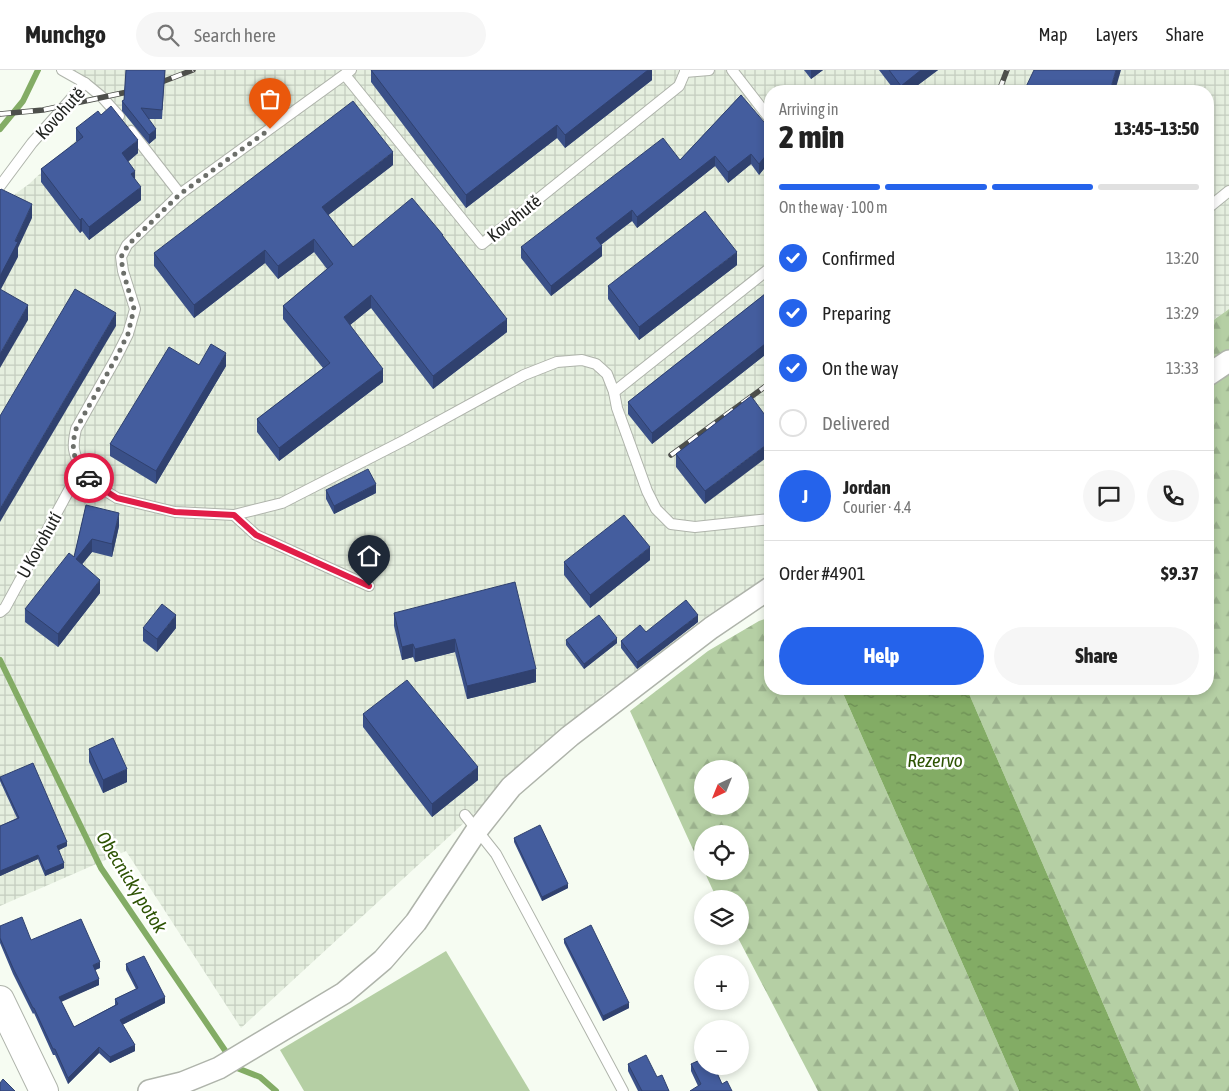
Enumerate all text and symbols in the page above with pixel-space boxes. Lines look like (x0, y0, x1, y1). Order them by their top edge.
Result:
search box (136, 12, 486, 57)
text: Munchgo (25, 21, 106, 48)
icon: search (154, 21, 182, 49)
text: Search here (194, 24, 276, 46)
text: Map (1038, 24, 1067, 45)
text: Layers (1095, 24, 1138, 45)
text: Share (1166, 24, 1204, 45)
pin (249, 78, 291, 129)
street label: Kovohutě (31, 83, 89, 143)
icon: bag (256, 85, 284, 113)
text: Arriving in (779, 100, 839, 118)
text: 13:45–13:50 (1114, 117, 1199, 139)
text: 2 min (779, 118, 844, 155)
street label: Kovohutě (483, 190, 545, 246)
text: On the way · 100 m (779, 198, 888, 216)
icon: check (779, 244, 807, 272)
text: Confirmed (822, 247, 895, 269)
text: 13:20 (1166, 249, 1199, 267)
icon: check (779, 299, 807, 327)
text: Preparing (822, 302, 891, 324)
text: 13:29 (1166, 304, 1199, 322)
icon: check (779, 354, 807, 382)
text: On the way (822, 357, 899, 379)
text: 13:33 (1166, 359, 1199, 377)
text: Delivered (822, 412, 890, 434)
courier (64, 453, 114, 503)
icon: car (75, 464, 103, 492)
button: chat (1083, 470, 1135, 522)
button: phone (1147, 470, 1199, 522)
text: Jordan (843, 476, 891, 498)
text: J (802, 485, 808, 507)
text: Courier · 4.4 (843, 498, 912, 516)
street label: U Kovohutí (12, 508, 66, 582)
pin (348, 535, 390, 586)
icon: home (355, 542, 383, 570)
text: Order #4901 (779, 562, 866, 584)
text: $9.37 (1161, 562, 1199, 584)
button: Help (779, 627, 984, 685)
button: Share (994, 627, 1199, 685)
water label: Rezervo (907, 749, 963, 771)
north arrow (694, 760, 749, 815)
map controls (694, 760, 749, 1075)
button: locate (694, 825, 749, 880)
water label: Obecnický potok (92, 827, 172, 937)
button: layers (694, 890, 749, 945)
button: + (694, 955, 749, 1010)
button: − (694, 1020, 749, 1075)

